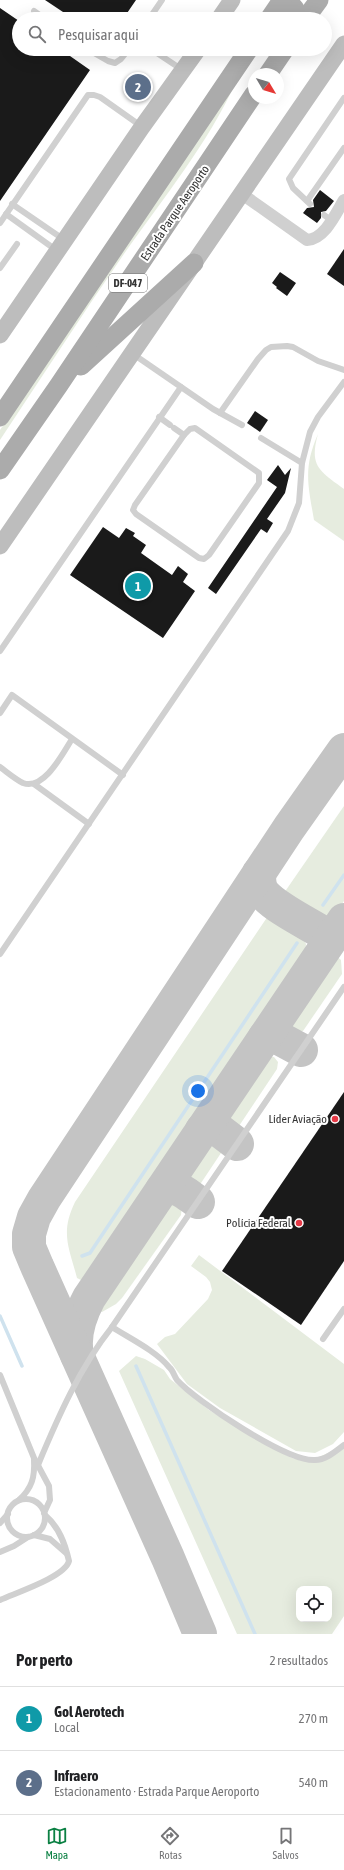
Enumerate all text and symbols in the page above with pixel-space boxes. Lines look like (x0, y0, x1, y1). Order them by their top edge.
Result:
search box (12, 12, 332, 56)
icon: search (26, 23, 48, 45)
text: Pesquisar aqui (58, 26, 139, 43)
north arrow (248, 68, 284, 104)
pin: 2 (125, 72, 151, 102)
street label: Estrada Parque Aeroporto (138, 162, 212, 263)
road number: DF-047 (109, 274, 147, 292)
pin: 1 (125, 571, 151, 601)
your location (188, 1081, 208, 1101)
place label: Líder Aviação (268, 1112, 327, 1126)
marker: Líder Aviação (330, 1114, 340, 1124)
place label: Polícia Federal (226, 1216, 292, 1230)
marker: Polícia Federal (294, 1218, 304, 1228)
map controls (296, 1586, 332, 1622)
button: locate (296, 1586, 332, 1622)
text: Por perto (16, 1650, 73, 1670)
text: 2 resultados (269, 1653, 328, 1668)
text: Gol Aerotech (54, 1703, 124, 1720)
text: 1 (26, 1711, 32, 1726)
text: 270 m (299, 1711, 328, 1726)
text: Local (54, 1720, 79, 1735)
text: Infraero (54, 1767, 99, 1784)
text: 2 (26, 1775, 32, 1790)
text: 540 m (299, 1775, 328, 1790)
text: Estacionamento · Estrada Parque Aeroporto (54, 1784, 259, 1799)
tab: Mapa (45, 1825, 68, 1861)
tab: Rotas (159, 1825, 182, 1861)
tab: Salvos (273, 1825, 299, 1861)

